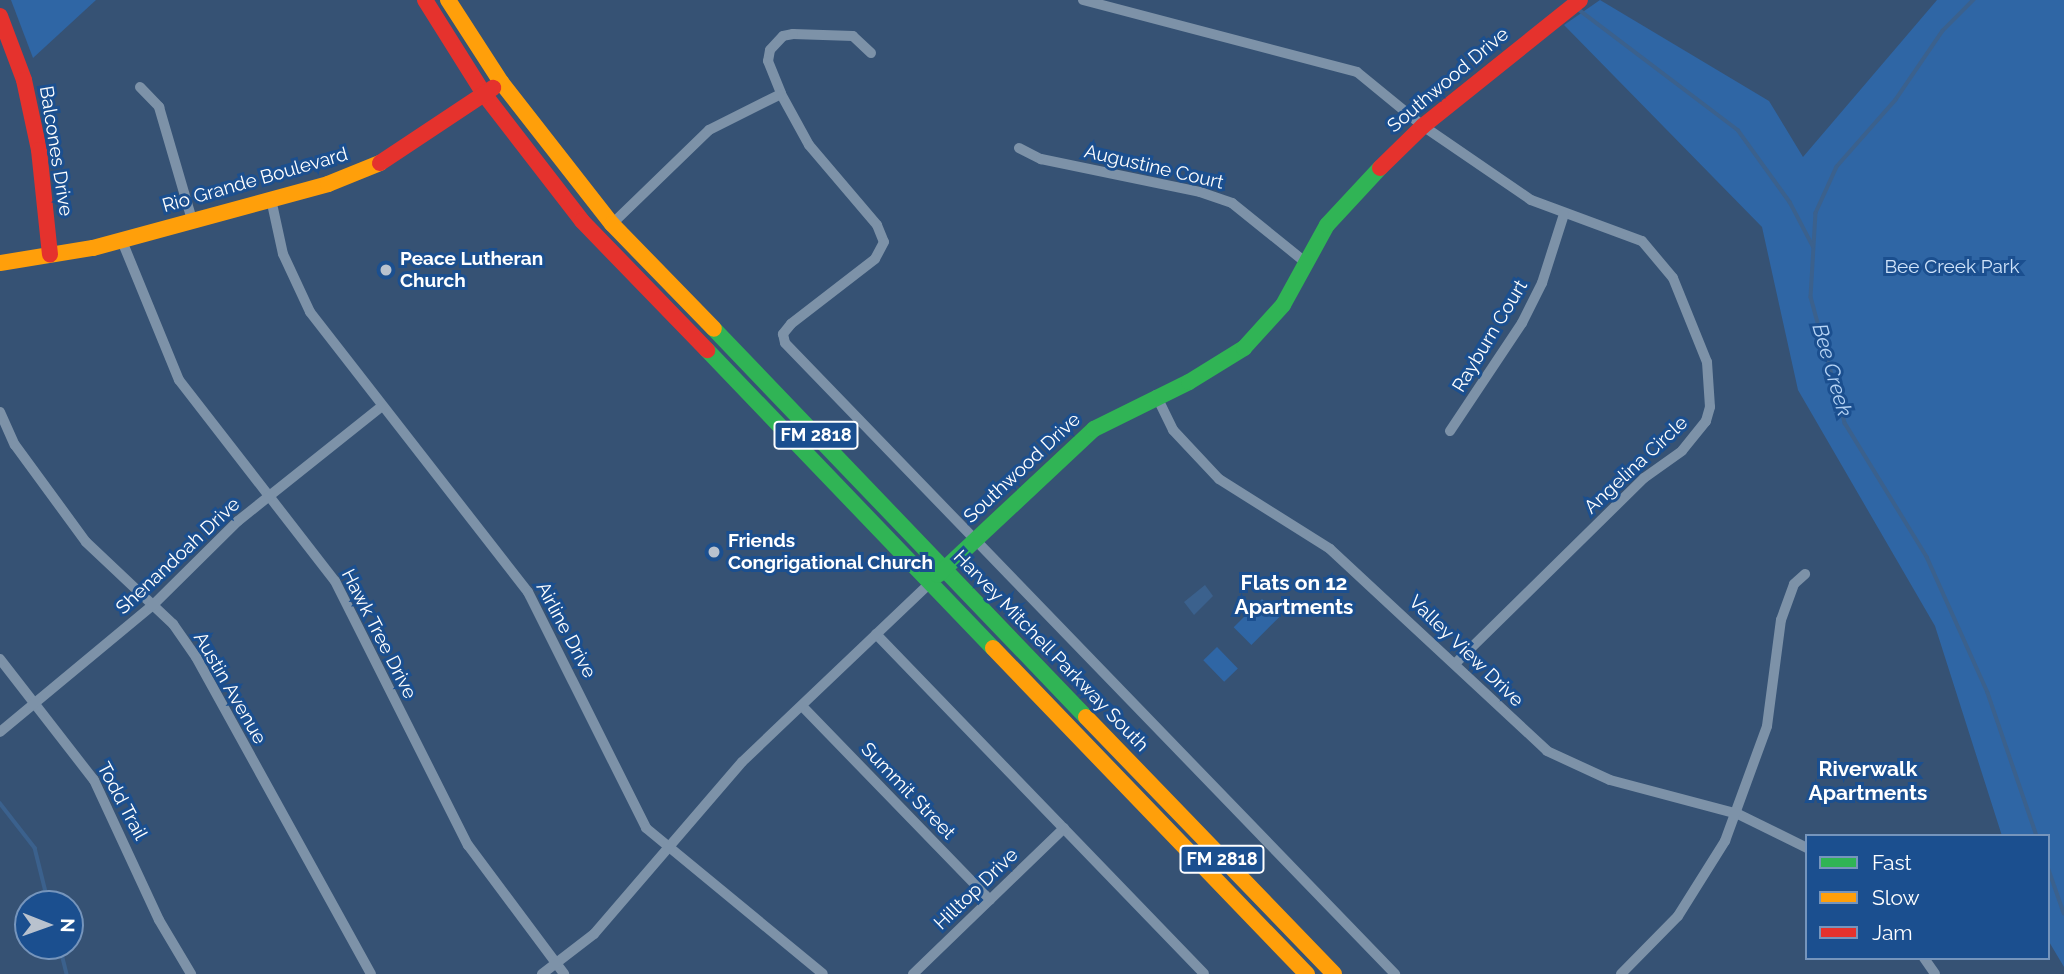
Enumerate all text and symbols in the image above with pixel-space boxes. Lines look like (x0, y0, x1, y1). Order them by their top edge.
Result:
street label: Southwood Drive (1383, 23, 1513, 137)
street label: Balcones Drive (34, 84, 78, 218)
street label: Augustine Court (1082, 140, 1226, 194)
street label: Rio Grande Boulevard (160, 143, 350, 217)
place label: Peace Lutheran Church (400, 248, 543, 292)
park label: Bee Creek Park (1884, 256, 2020, 278)
marker: Peace Lutheran Church (378, 262, 394, 278)
street label: Rayburn Court (1448, 276, 1532, 396)
water label: Bee Creek (1807, 321, 1857, 419)
street label: Southwood Drive (959, 408, 1085, 528)
street label: Angelina Circle (1580, 411, 1692, 519)
road number: FM 2818 (772, 421, 860, 450)
street label: Shenandoah Drive (111, 493, 245, 619)
place label: Friends Congrigational Church (728, 530, 933, 574)
marker: Friends Congrigational Church (706, 544, 722, 560)
street label: Harvey Mitchell Parkway South (948, 545, 1154, 757)
street label: Hawk Tree Drive (336, 565, 422, 703)
district label: Flats on 12 Apartments (1235, 570, 1353, 620)
street label: Airline Drive (531, 578, 601, 682)
street label: Valley View Drive (1403, 590, 1529, 712)
street label: Austin Avenue (189, 628, 271, 748)
street label: Summit Street (856, 738, 960, 844)
district label: Riverwalk Apartments (1809, 756, 1927, 806)
street label: Todd Trail (92, 758, 152, 844)
legend (1805, 834, 2050, 960)
street label: Hilltop Drive (929, 843, 1023, 935)
road number: FM 2818 (1178, 844, 1266, 874)
text: Fast (1872, 850, 1912, 875)
text: Slow (1872, 885, 1920, 910)
north arrow (14, 890, 84, 960)
text: N (57, 918, 79, 933)
text: Jam (1872, 920, 1913, 945)

